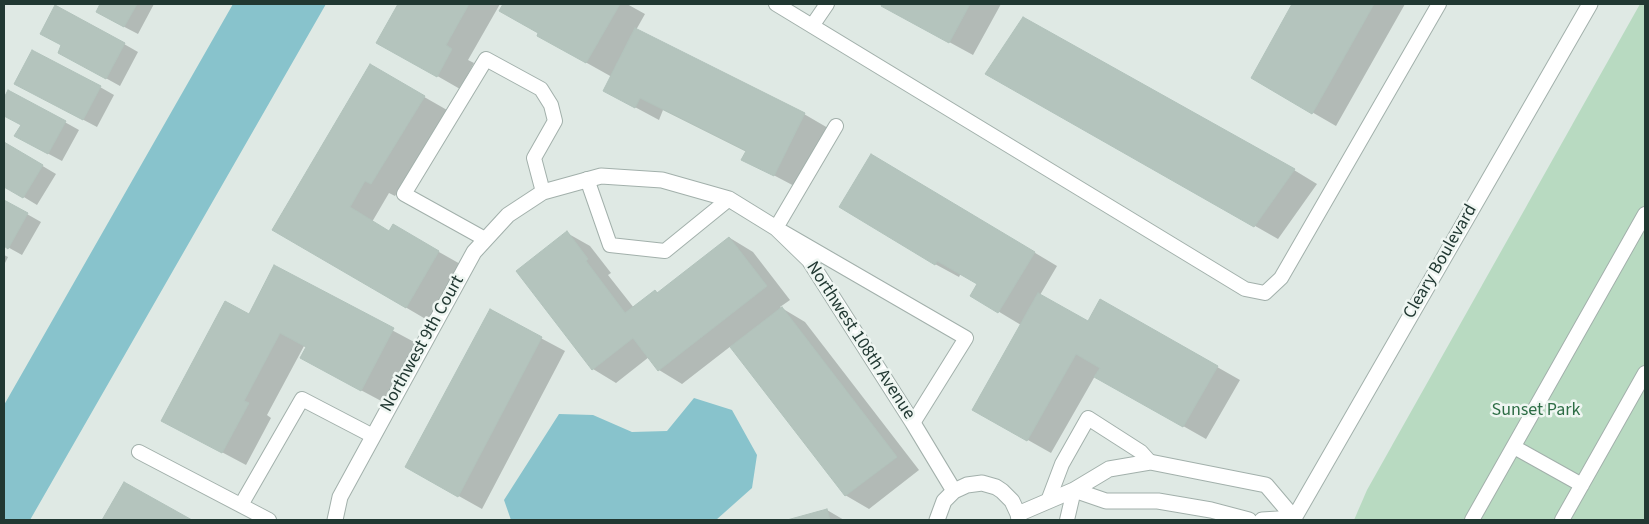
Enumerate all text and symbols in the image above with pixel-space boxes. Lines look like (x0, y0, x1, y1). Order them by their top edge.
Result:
street label: Cleary Boulevard (1400, 201, 1482, 323)
street label: Northwest 108th Avenue (801, 258, 919, 424)
street label: Northwest 9th Court (377, 272, 469, 416)
park label: Sunset Park (1492, 400, 1580, 422)

